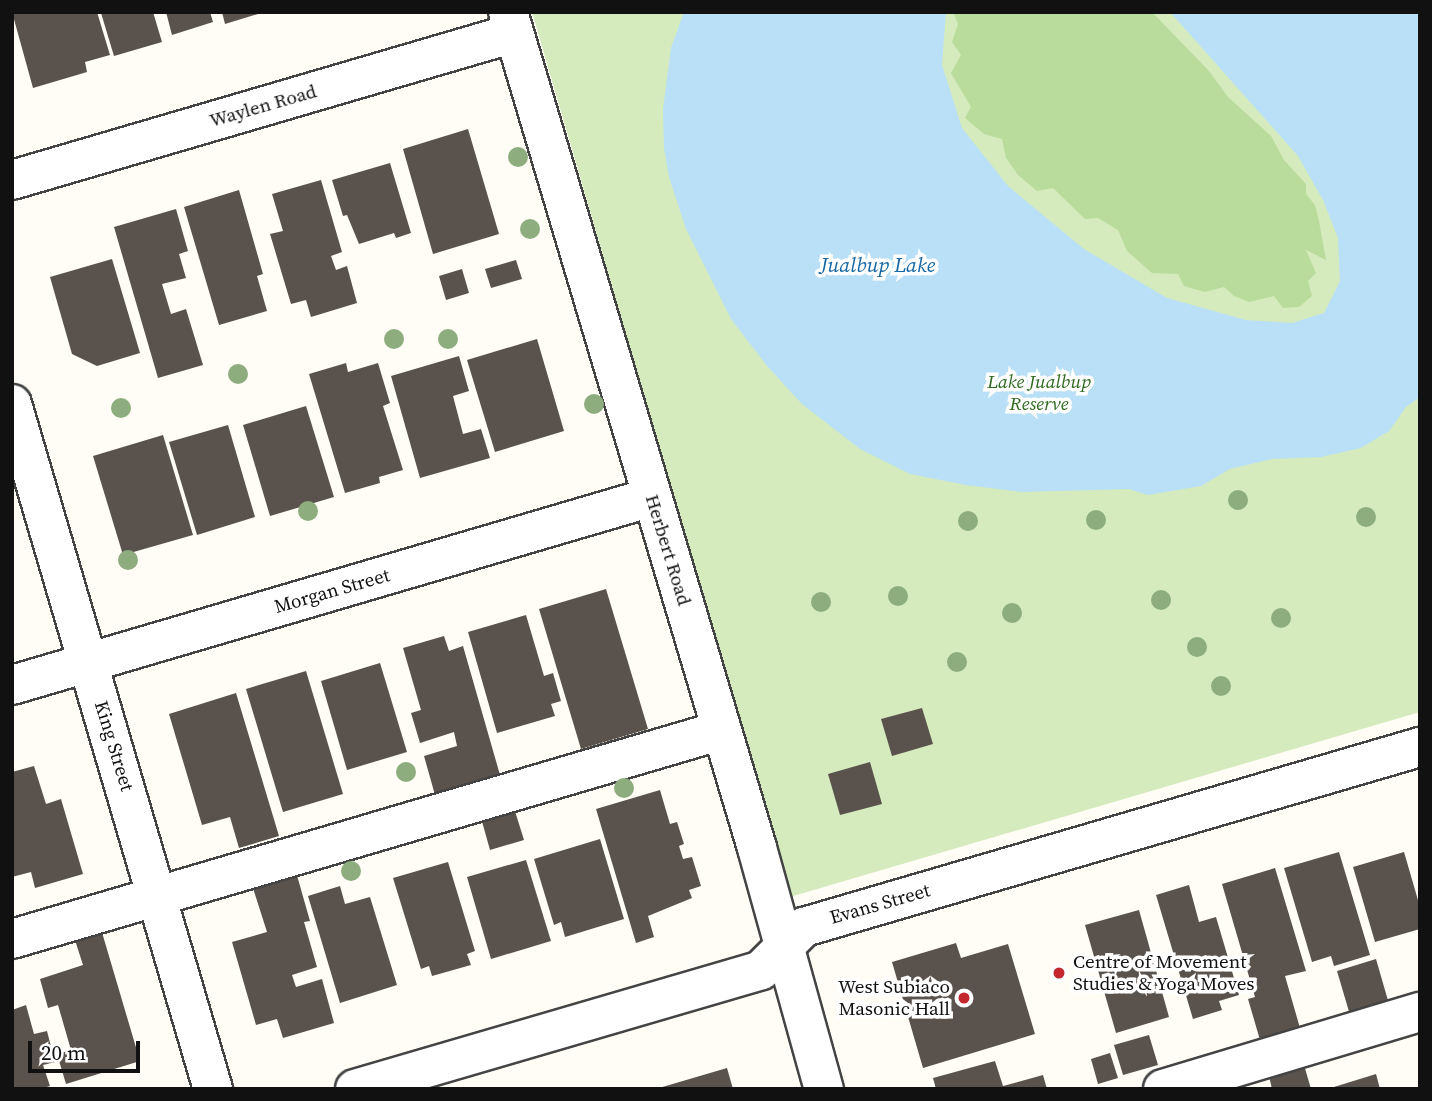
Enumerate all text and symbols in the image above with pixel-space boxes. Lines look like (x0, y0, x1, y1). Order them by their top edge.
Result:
street label: Waylen Road (207, 80, 319, 132)
water label: Jualbup Lake (821, 252, 935, 278)
park label: Lake Jualbup Reserve (987, 371, 1091, 415)
street label: Herbert Road (640, 492, 696, 608)
street label: Morgan Street (272, 564, 392, 618)
street label: King Street (89, 698, 139, 794)
street label: Evans Street (827, 879, 933, 929)
place label: Centre of Movement Studies & Yoga Moves (1073, 951, 1255, 995)
marker: Centre of Movement Studies & Yoga Moves (1051, 965, 1067, 981)
place label: West Subiaco Masonic Hall (838, 976, 950, 1020)
marker: West Subiaco Masonic Hall (956, 990, 972, 1006)
scale bar (32, 1028, 144, 1072)
text: 20 m (41, 1038, 86, 1067)

